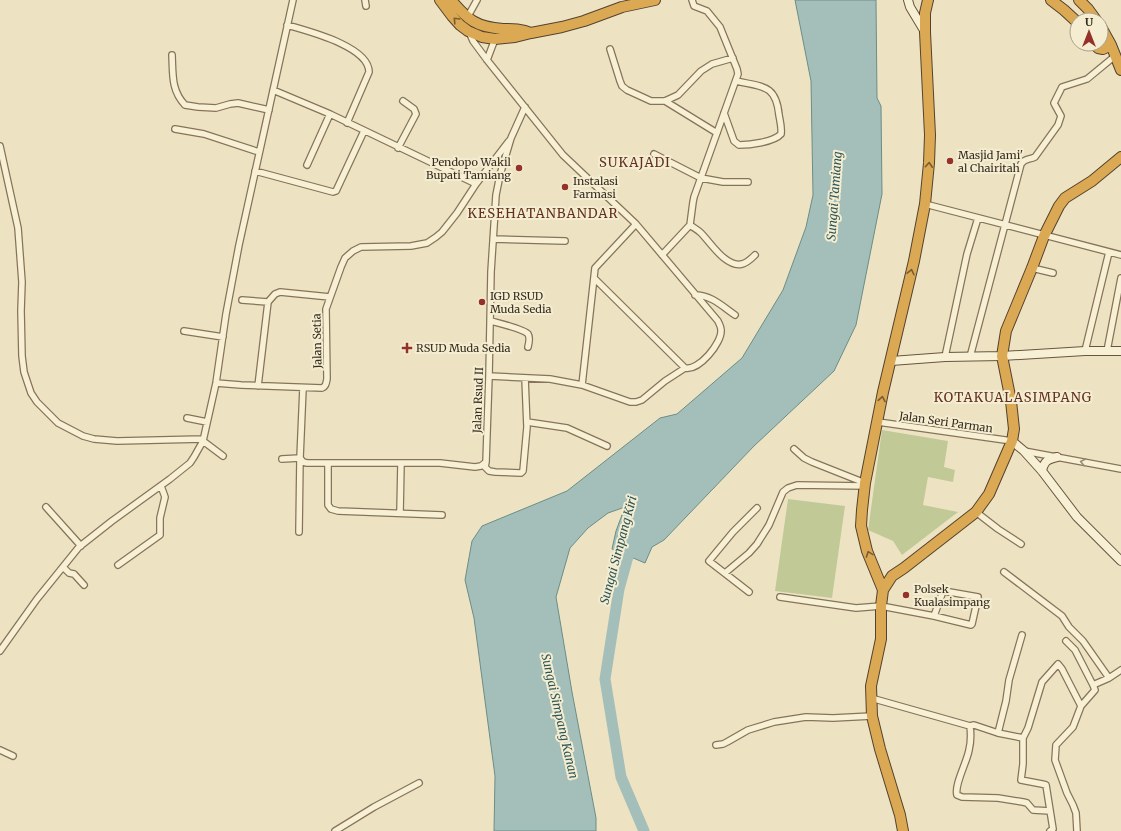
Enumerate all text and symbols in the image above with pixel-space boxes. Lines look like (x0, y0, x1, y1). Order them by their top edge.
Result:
north arrow (1069, 12, 1109, 52)
text: U (1085, 15, 1094, 29)
one-way arrow (454, 18, 461, 25)
place label: Masjid Jami' al Chairitah (958, 148, 1023, 175)
water label: Sungai Tamiang (823, 151, 845, 241)
district label: SUKAJADI (599, 154, 671, 171)
place label: Pendopo Wakil Bupati Tamiang (426, 155, 512, 182)
marker: Masjid Jami' al Chairitah (945, 156, 955, 166)
one-way arrow (924, 162, 933, 168)
marker: Pendopo Wakil Bupati Tamiang (514, 163, 524, 173)
place label: Instalasi Farmasi (573, 174, 619, 201)
marker: Instalasi Farmasi (560, 182, 570, 192)
district label: KESEHATANBANDAR (468, 205, 619, 222)
one-way arrow (907, 269, 915, 276)
place label: IGD RSUD Muda Sedia (490, 289, 552, 316)
marker: IGD RSUD Muda Sedia (477, 297, 487, 307)
street label: Jalan Setia (310, 313, 324, 370)
place label: RSUD Muda Sedia (416, 341, 511, 355)
marker: RSUD Muda Sedia (401, 342, 413, 354)
street label: Jalan Rsud II (470, 367, 486, 434)
district label: KOTAKUALASIMPANG (934, 389, 1092, 406)
one-way arrow (877, 396, 885, 402)
street label: Jalan Seri Parman (897, 408, 994, 436)
one-way arrow (1080, 458, 1086, 466)
water label: Sungai Simpang Kiri (596, 494, 640, 606)
one-way arrow (865, 551, 873, 558)
place label: Polsek Kualasimpang (914, 582, 990, 609)
marker: Polsek Kualasimpang (901, 590, 911, 600)
water label: Sungai Simpang Kanan (538, 652, 582, 780)

